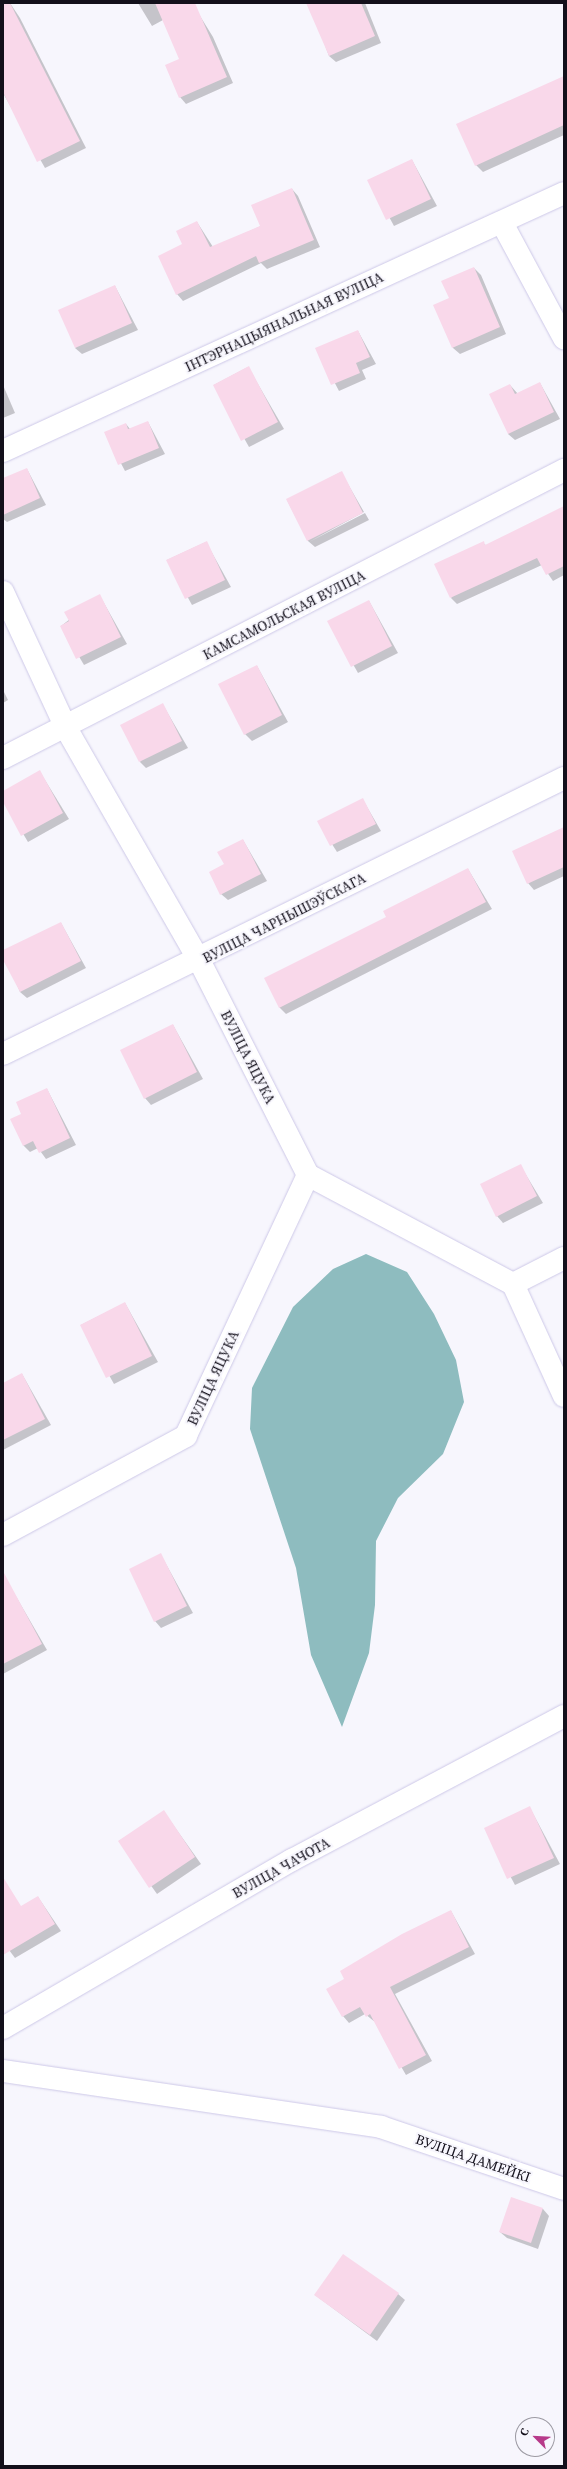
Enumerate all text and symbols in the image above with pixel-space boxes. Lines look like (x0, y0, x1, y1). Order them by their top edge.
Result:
street label: ІНТЭРНАЦЫЯНАЛЬНАЯ ВУЛІЦА (182, 269, 386, 375)
street label: КАМСАМОЛЬСКАЯ ВУЛІЦА (200, 567, 368, 663)
street label: ВУЛІЦА ЧАРНЫШЭЎСКАГА (200, 869, 368, 967)
street label: ВУЛІЦА ЯЦУКА (217, 1007, 279, 1107)
street label: ВУЛІЦА ЯЦУКА (184, 1328, 242, 1428)
street label: ВУЛІЦА ЧАЧОТА (229, 1834, 333, 1902)
street label: ВУЛІЦА ДАМЕЙКІ (413, 2130, 533, 2186)
north arrow (515, 2417, 555, 2457)
text: С (516, 2426, 533, 2438)

